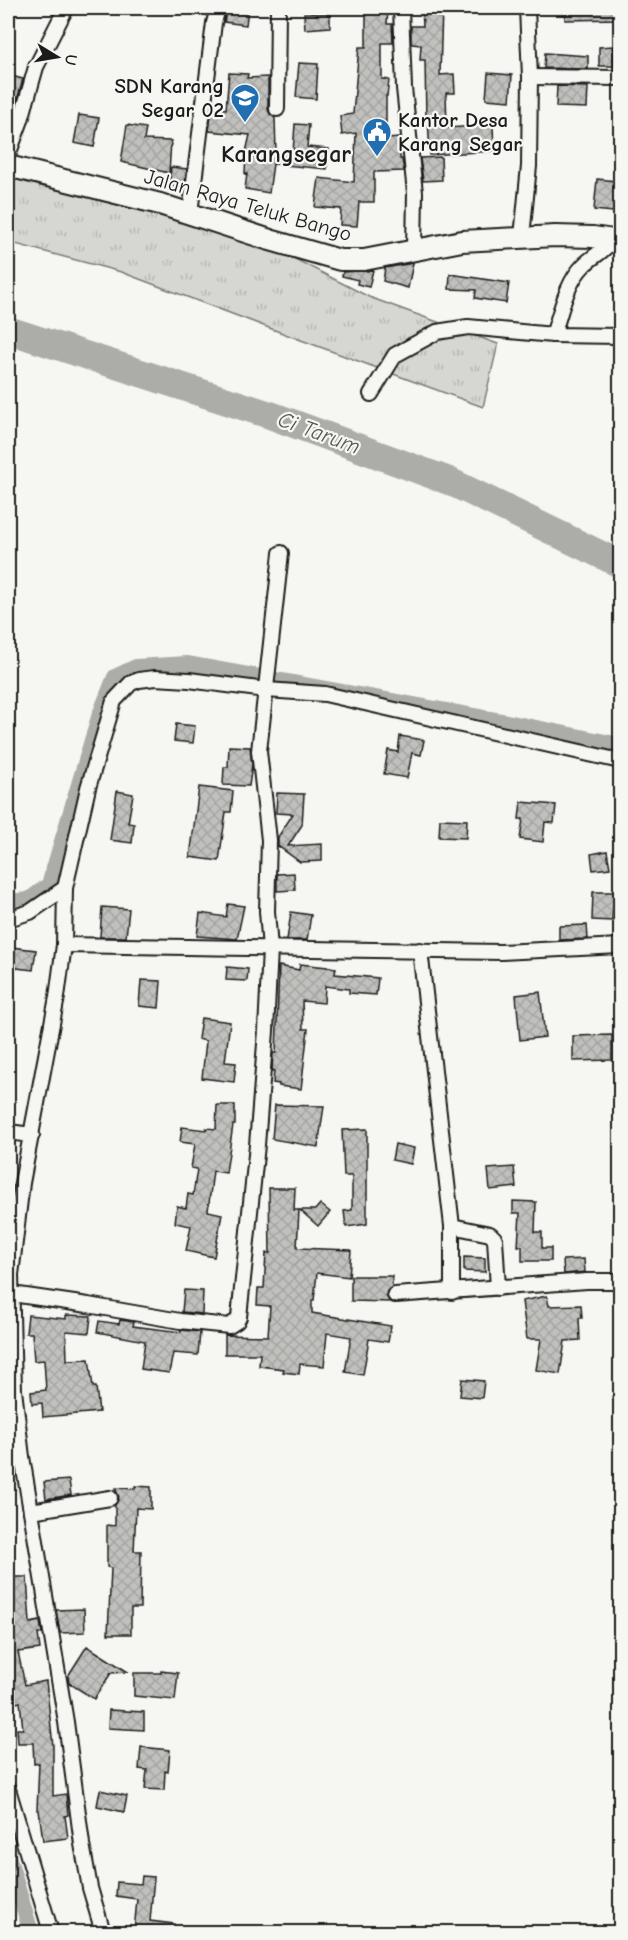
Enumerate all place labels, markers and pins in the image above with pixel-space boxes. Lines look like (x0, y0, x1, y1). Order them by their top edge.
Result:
place label: SDN Karang Segar 02 (114, 74, 224, 122)
school or university icon: SDN Karang Segar 02 (229, 82, 261, 124)
place label: Kantor Desa Karang Segar (398, 108, 522, 156)
public building icon: Kantor Desa Karang Segar (361, 116, 393, 158)

